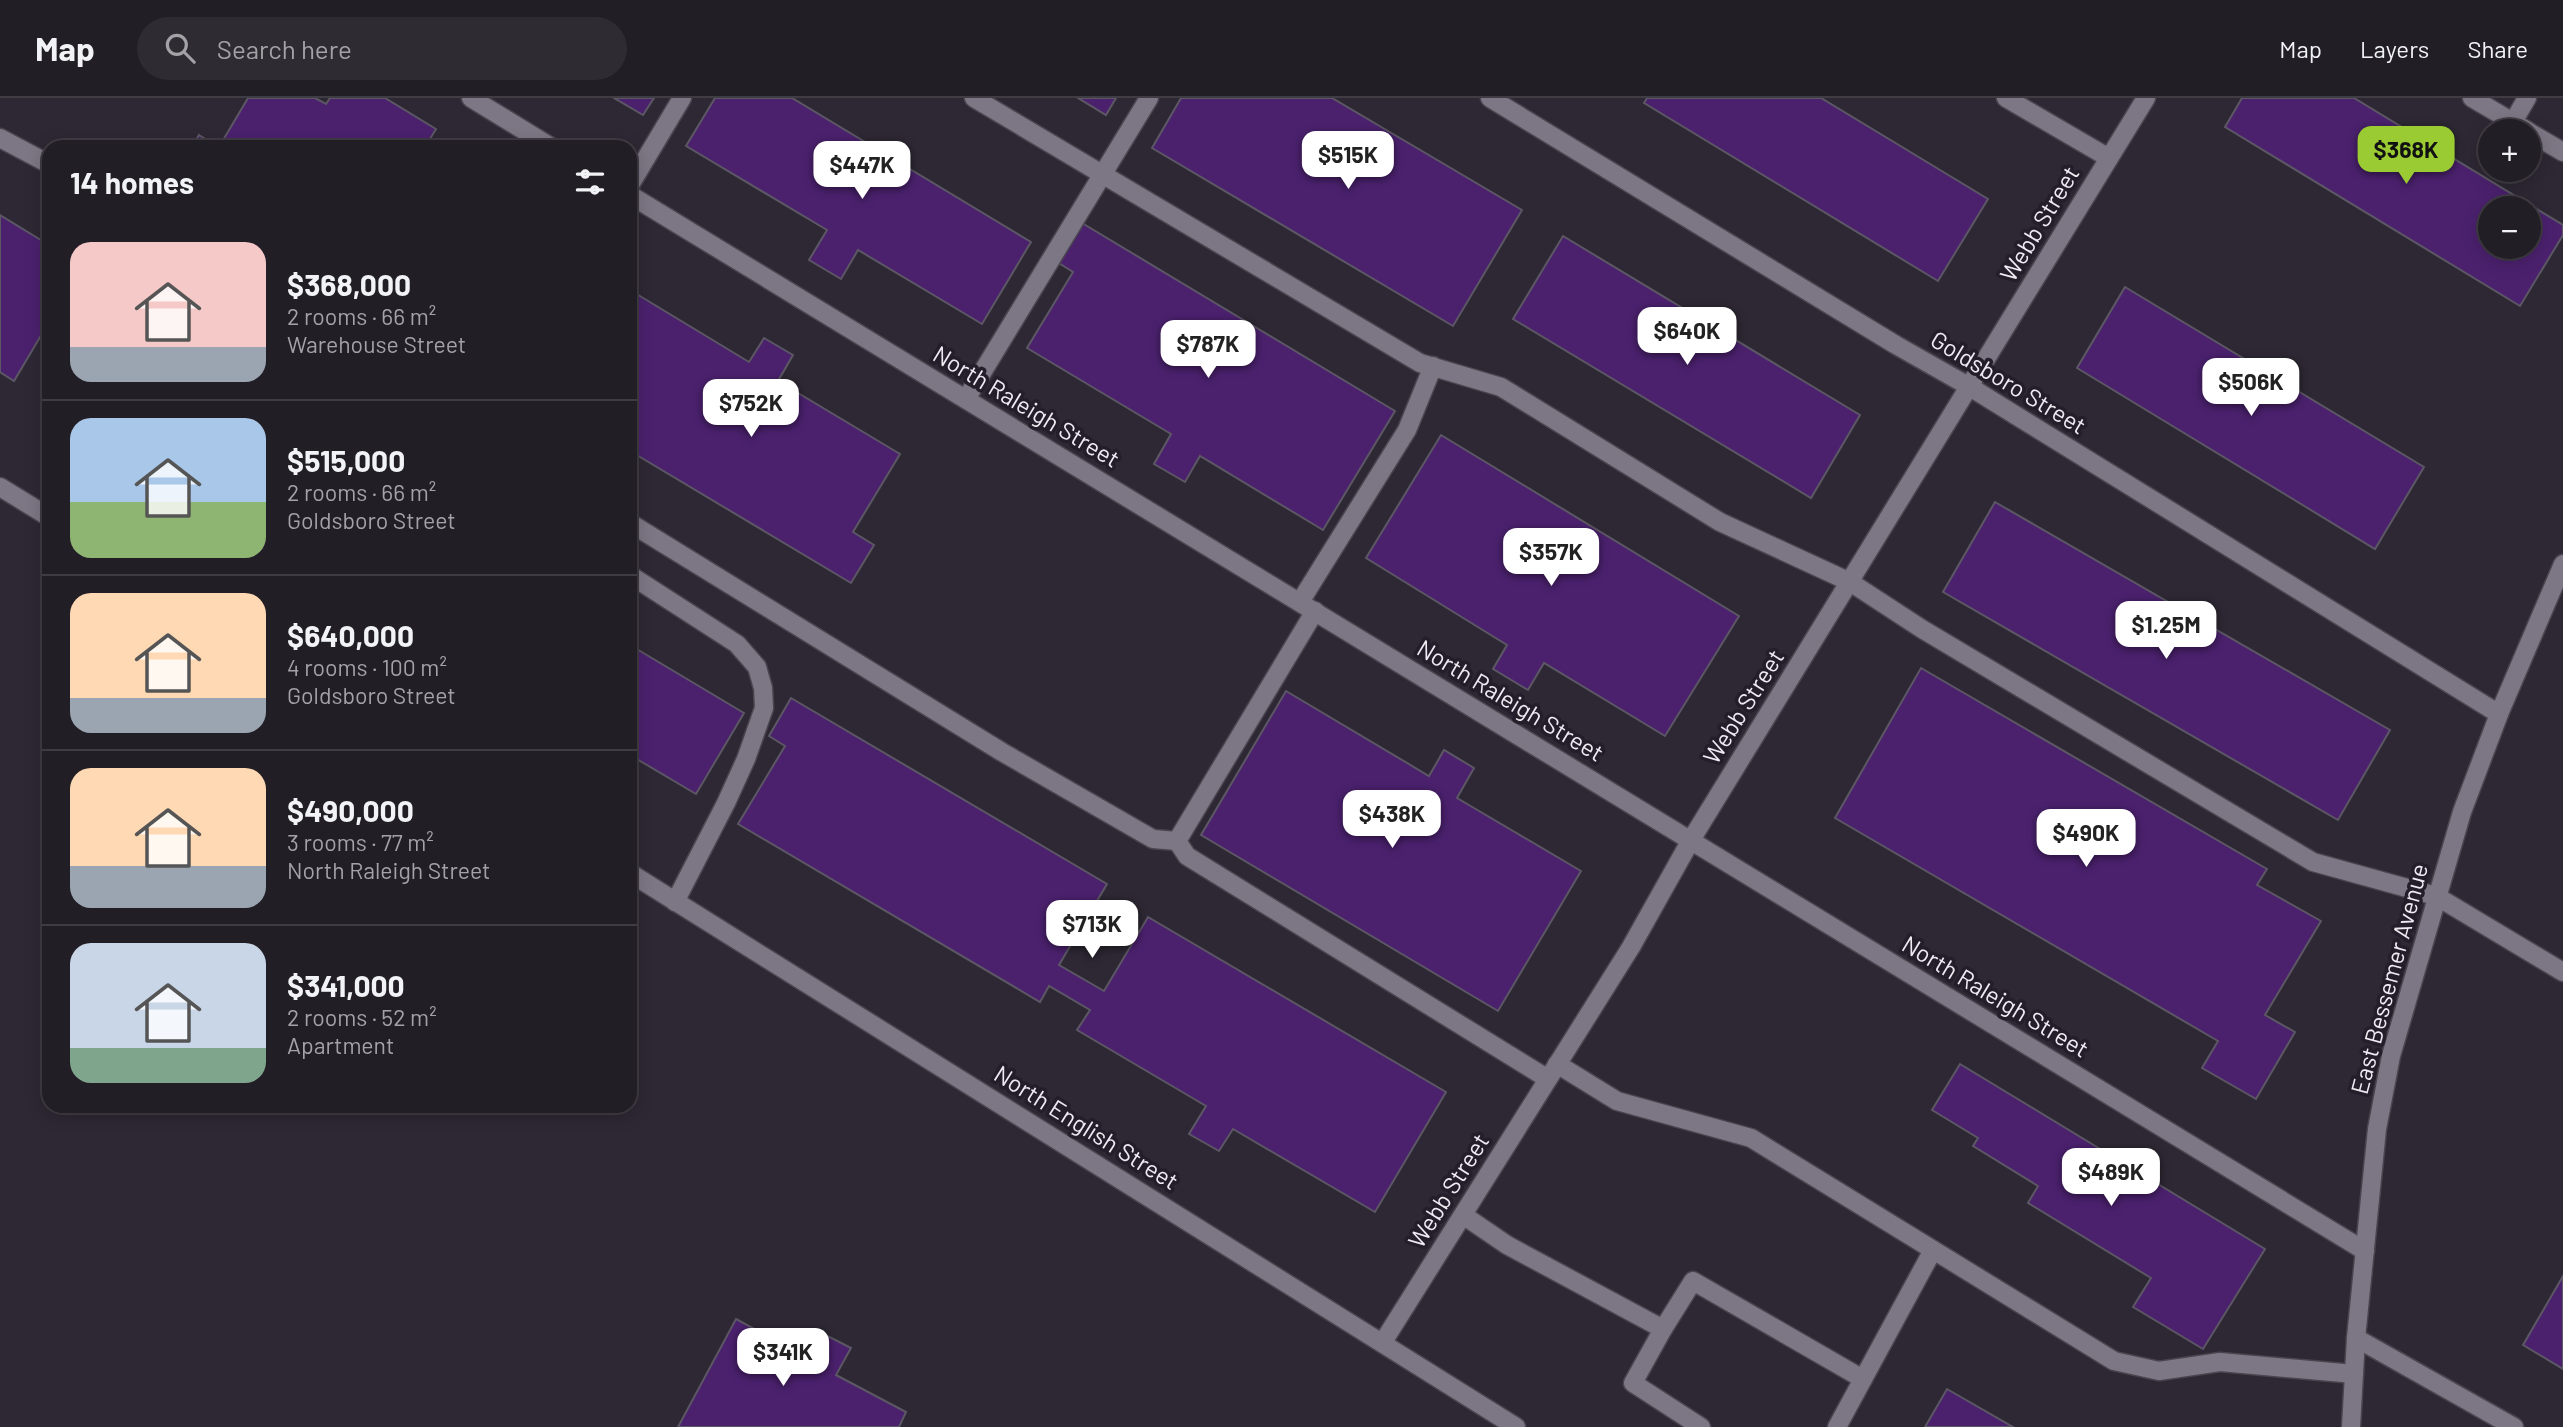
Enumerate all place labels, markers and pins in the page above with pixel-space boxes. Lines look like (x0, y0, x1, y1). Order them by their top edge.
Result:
pin: $368K (2357, 126, 2455, 186)
pin: $515K (1299, 132, 1397, 191)
pin: $447K (813, 141, 911, 201)
pin: $640K (1638, 308, 1736, 367)
pin: $787K (1159, 320, 1257, 380)
pin: $506K (2202, 358, 2300, 418)
pin: $752K (702, 380, 800, 439)
pin: $357K (1502, 528, 1600, 588)
pin: $1.25M (2109, 602, 2223, 661)
pin: $438K (1343, 790, 1441, 850)
pin: $490K (2037, 810, 2135, 869)
pin: $713K (1043, 900, 1141, 960)
pin: $489K (2062, 1148, 2160, 1208)
pin: $341K (734, 1328, 832, 1388)

